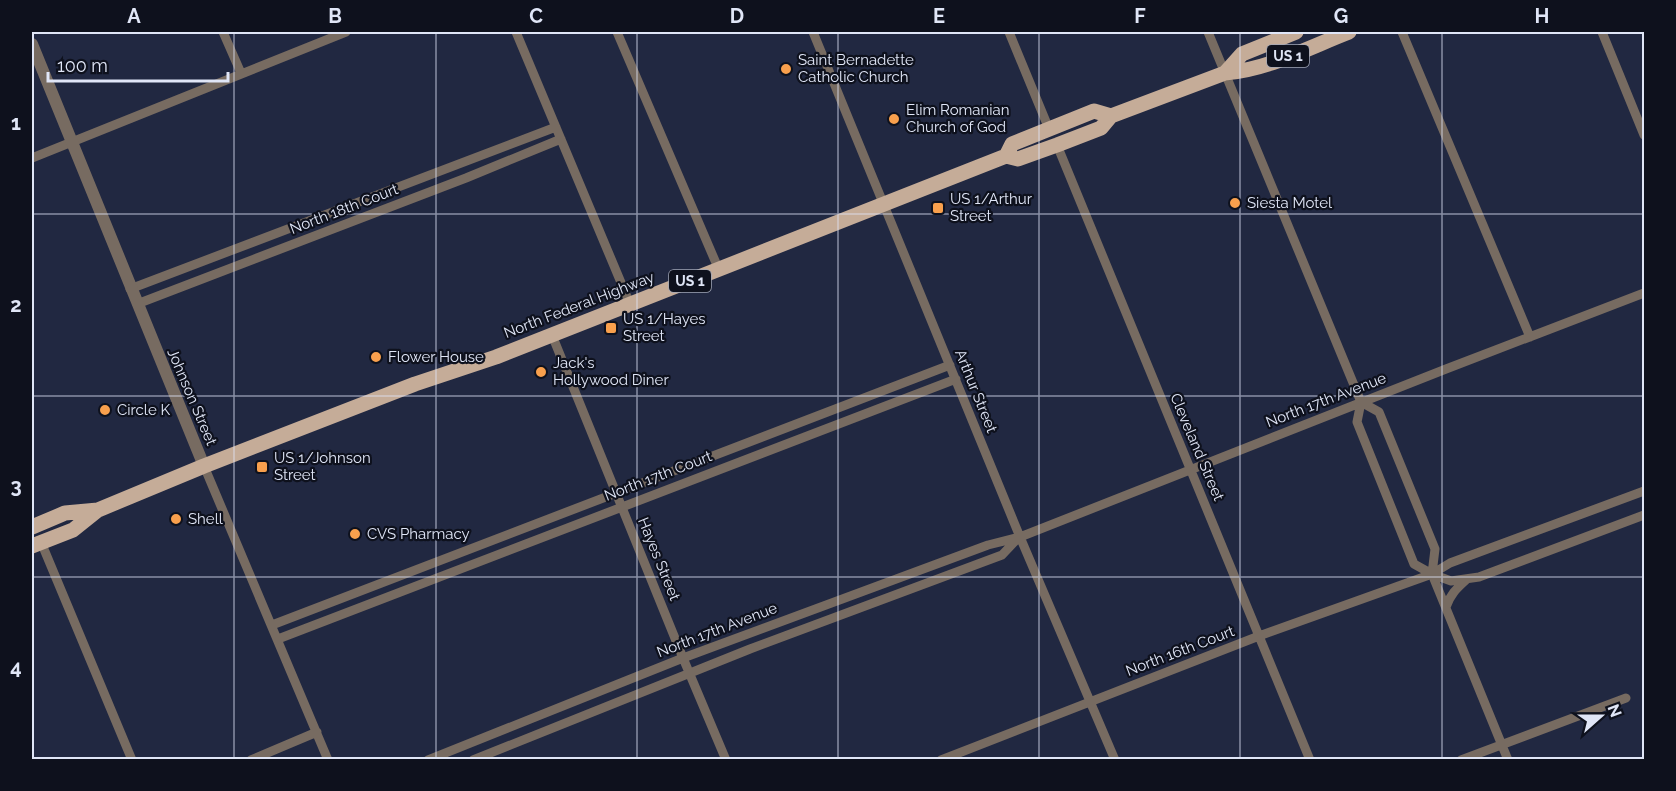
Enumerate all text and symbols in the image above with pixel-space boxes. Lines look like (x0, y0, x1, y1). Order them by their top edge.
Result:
text: A (127, 4, 141, 28)
text: B (328, 4, 342, 28)
text: C (529, 4, 543, 28)
text: D (730, 4, 744, 28)
text: E (933, 4, 945, 28)
text: F (1134, 4, 1146, 28)
text: G (1334, 4, 1348, 28)
text: H (1535, 4, 1549, 28)
scale bar (48, 45, 228, 83)
road number: US 1 (1267, 45, 1309, 67)
place label: Saint Bernadette Catholic Church (798, 51, 914, 86)
text: 100 m (57, 55, 108, 76)
marker: Saint Bernadette Catholic Church (779, 62, 793, 76)
place label: Elim Romanian Church of God (906, 101, 1009, 136)
text: 1 (11, 111, 21, 135)
marker: Elim Romanian Church of God (887, 112, 901, 126)
street label: North 18th Court (287, 180, 401, 238)
place label: US 1/Arthur Street (950, 190, 1033, 225)
place label: Siesta Motel (1247, 194, 1333, 212)
marker: Siesta Motel (1228, 196, 1242, 210)
marker: US 1/Arthur Street (931, 201, 945, 215)
street label: North Federal Highway (501, 268, 657, 342)
road number: US 1 (669, 270, 711, 292)
text: 2 (10, 293, 22, 317)
place label: US 1/Hayes Street (623, 310, 706, 345)
marker: US 1/Hayes Street (604, 321, 618, 335)
street label: Johnson Street (163, 346, 221, 448)
street label: Arthur Street (951, 347, 1001, 435)
place label: Flower House (388, 348, 484, 366)
marker: Flower House (369, 350, 383, 364)
place label: Jack's Hollywood Diner (553, 354, 669, 389)
marker: Jack's Hollywood Diner (534, 365, 548, 379)
street label: North 17th Avenue (1263, 369, 1389, 431)
street label: Cleveland Street (1166, 390, 1228, 504)
place label: Circle K (117, 401, 171, 419)
marker: Circle K (98, 403, 112, 417)
street label: North 17th Court (602, 447, 714, 505)
place label: US 1/Johnson Street (274, 449, 371, 484)
marker: US 1/Johnson Street (255, 460, 269, 474)
text: 3 (10, 474, 22, 498)
place label: Shell (188, 510, 224, 528)
marker: Shell (169, 512, 183, 526)
street label: Hayes Street (634, 515, 684, 603)
place label: CVS Pharmacy (367, 525, 470, 543)
marker: CVS Pharmacy (348, 527, 362, 541)
street label: North 17th Avenue (654, 599, 780, 661)
street label: North 16th Court (1123, 622, 1237, 680)
text: 4 (10, 655, 22, 679)
north arrow (1571, 686, 1631, 746)
text: N (1603, 702, 1626, 720)

